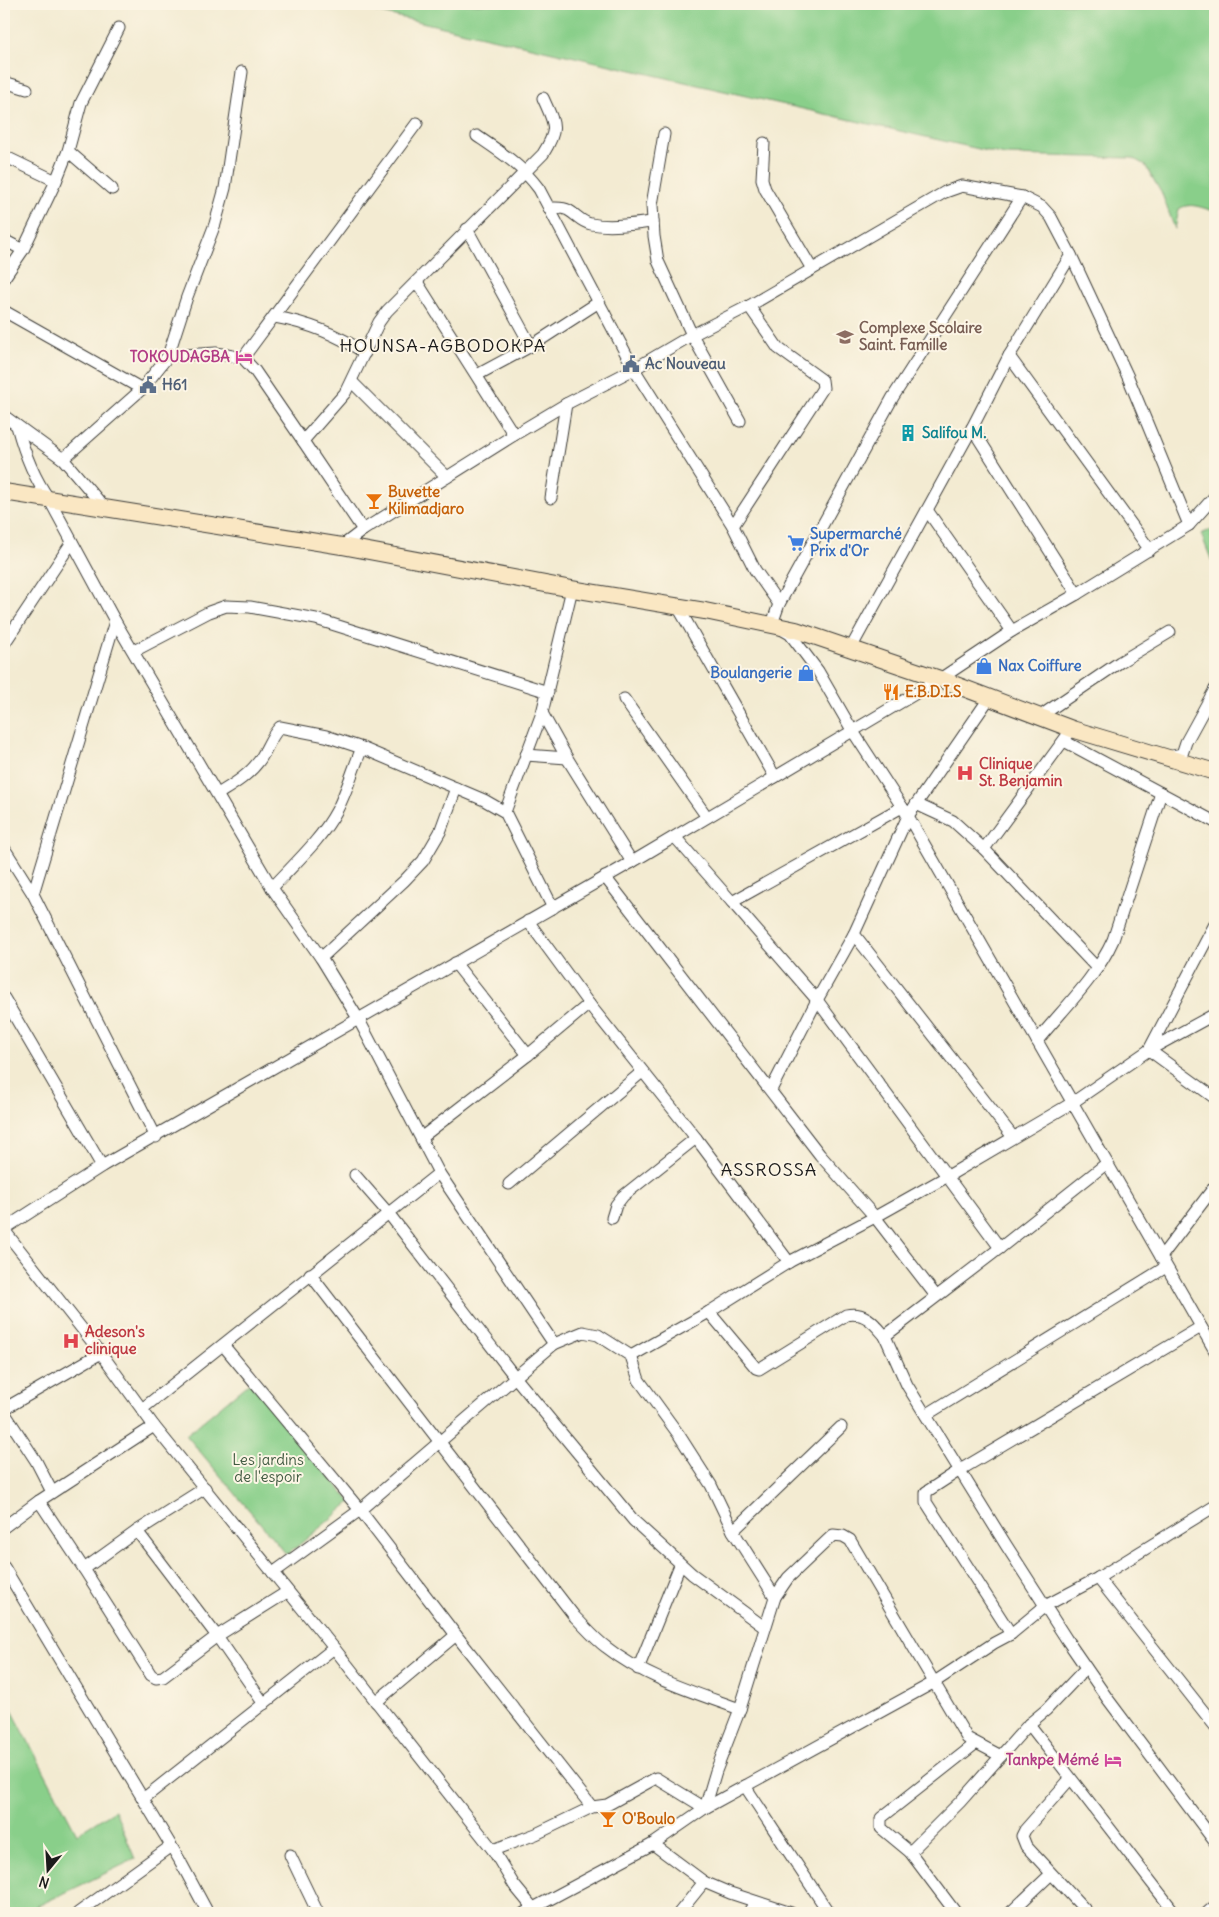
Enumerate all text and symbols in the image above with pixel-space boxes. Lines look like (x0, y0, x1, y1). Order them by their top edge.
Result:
place label: Complexe Scolaire Saint. Famille (859, 318, 982, 354)
school or university icon: Complexe Scolaire Saint. Famille (835, 327, 855, 347)
district label: HOUNSA-AGBODOKPA (340, 334, 546, 357)
place label: TOKOUDAGBA (130, 347, 230, 366)
hotel icon: TOKOUDAGBA (234, 347, 254, 367)
public building icon: Ac Nouveau (621, 354, 641, 374)
place label: Ac Nouveau (645, 354, 726, 373)
public building icon: H61 (138, 375, 158, 395)
place label: H61 (162, 375, 187, 394)
building icon: Salifou M. (898, 423, 918, 443)
place label: Salifou M. (922, 423, 986, 442)
place label: Buvette Kilimadjaro (388, 482, 465, 518)
bar icon: Buvette Kilimadjaro (364, 491, 384, 511)
place label: Supermarché Prix d'Or (810, 524, 902, 560)
supermarket icon: Supermarché Prix d'Or (786, 533, 806, 553)
shop icon: Nax Coiffure (974, 656, 994, 676)
place label: Nax Coiffure (998, 656, 1082, 675)
place label: Boulangerie (710, 663, 792, 683)
shop icon: Boulangerie (796, 663, 816, 683)
restaurant icon: E.B.D.I.S (881, 682, 901, 702)
place label: E.B.D.I.S (905, 682, 961, 701)
place label: Clinique St. Benjamin (979, 754, 1063, 790)
hospital icon: Clinique St. Benjamin (955, 763, 975, 783)
district label: ASSROSSA (721, 1158, 817, 1181)
place label: Adeson's clinique (85, 1322, 145, 1359)
hospital icon: Adeson's clinique (61, 1331, 81, 1351)
park label: Les jardins de l'espoir (232, 1450, 304, 1486)
place label: Tankpe Mémé (1006, 1750, 1099, 1770)
hotel icon: Tankpe Mémé (1103, 1750, 1123, 1770)
bar icon: O'Boulo (598, 1809, 618, 1829)
place label: O'Boulo (622, 1809, 676, 1828)
north arrow (22, 1844, 72, 1894)
text: N (37, 1872, 51, 1892)

